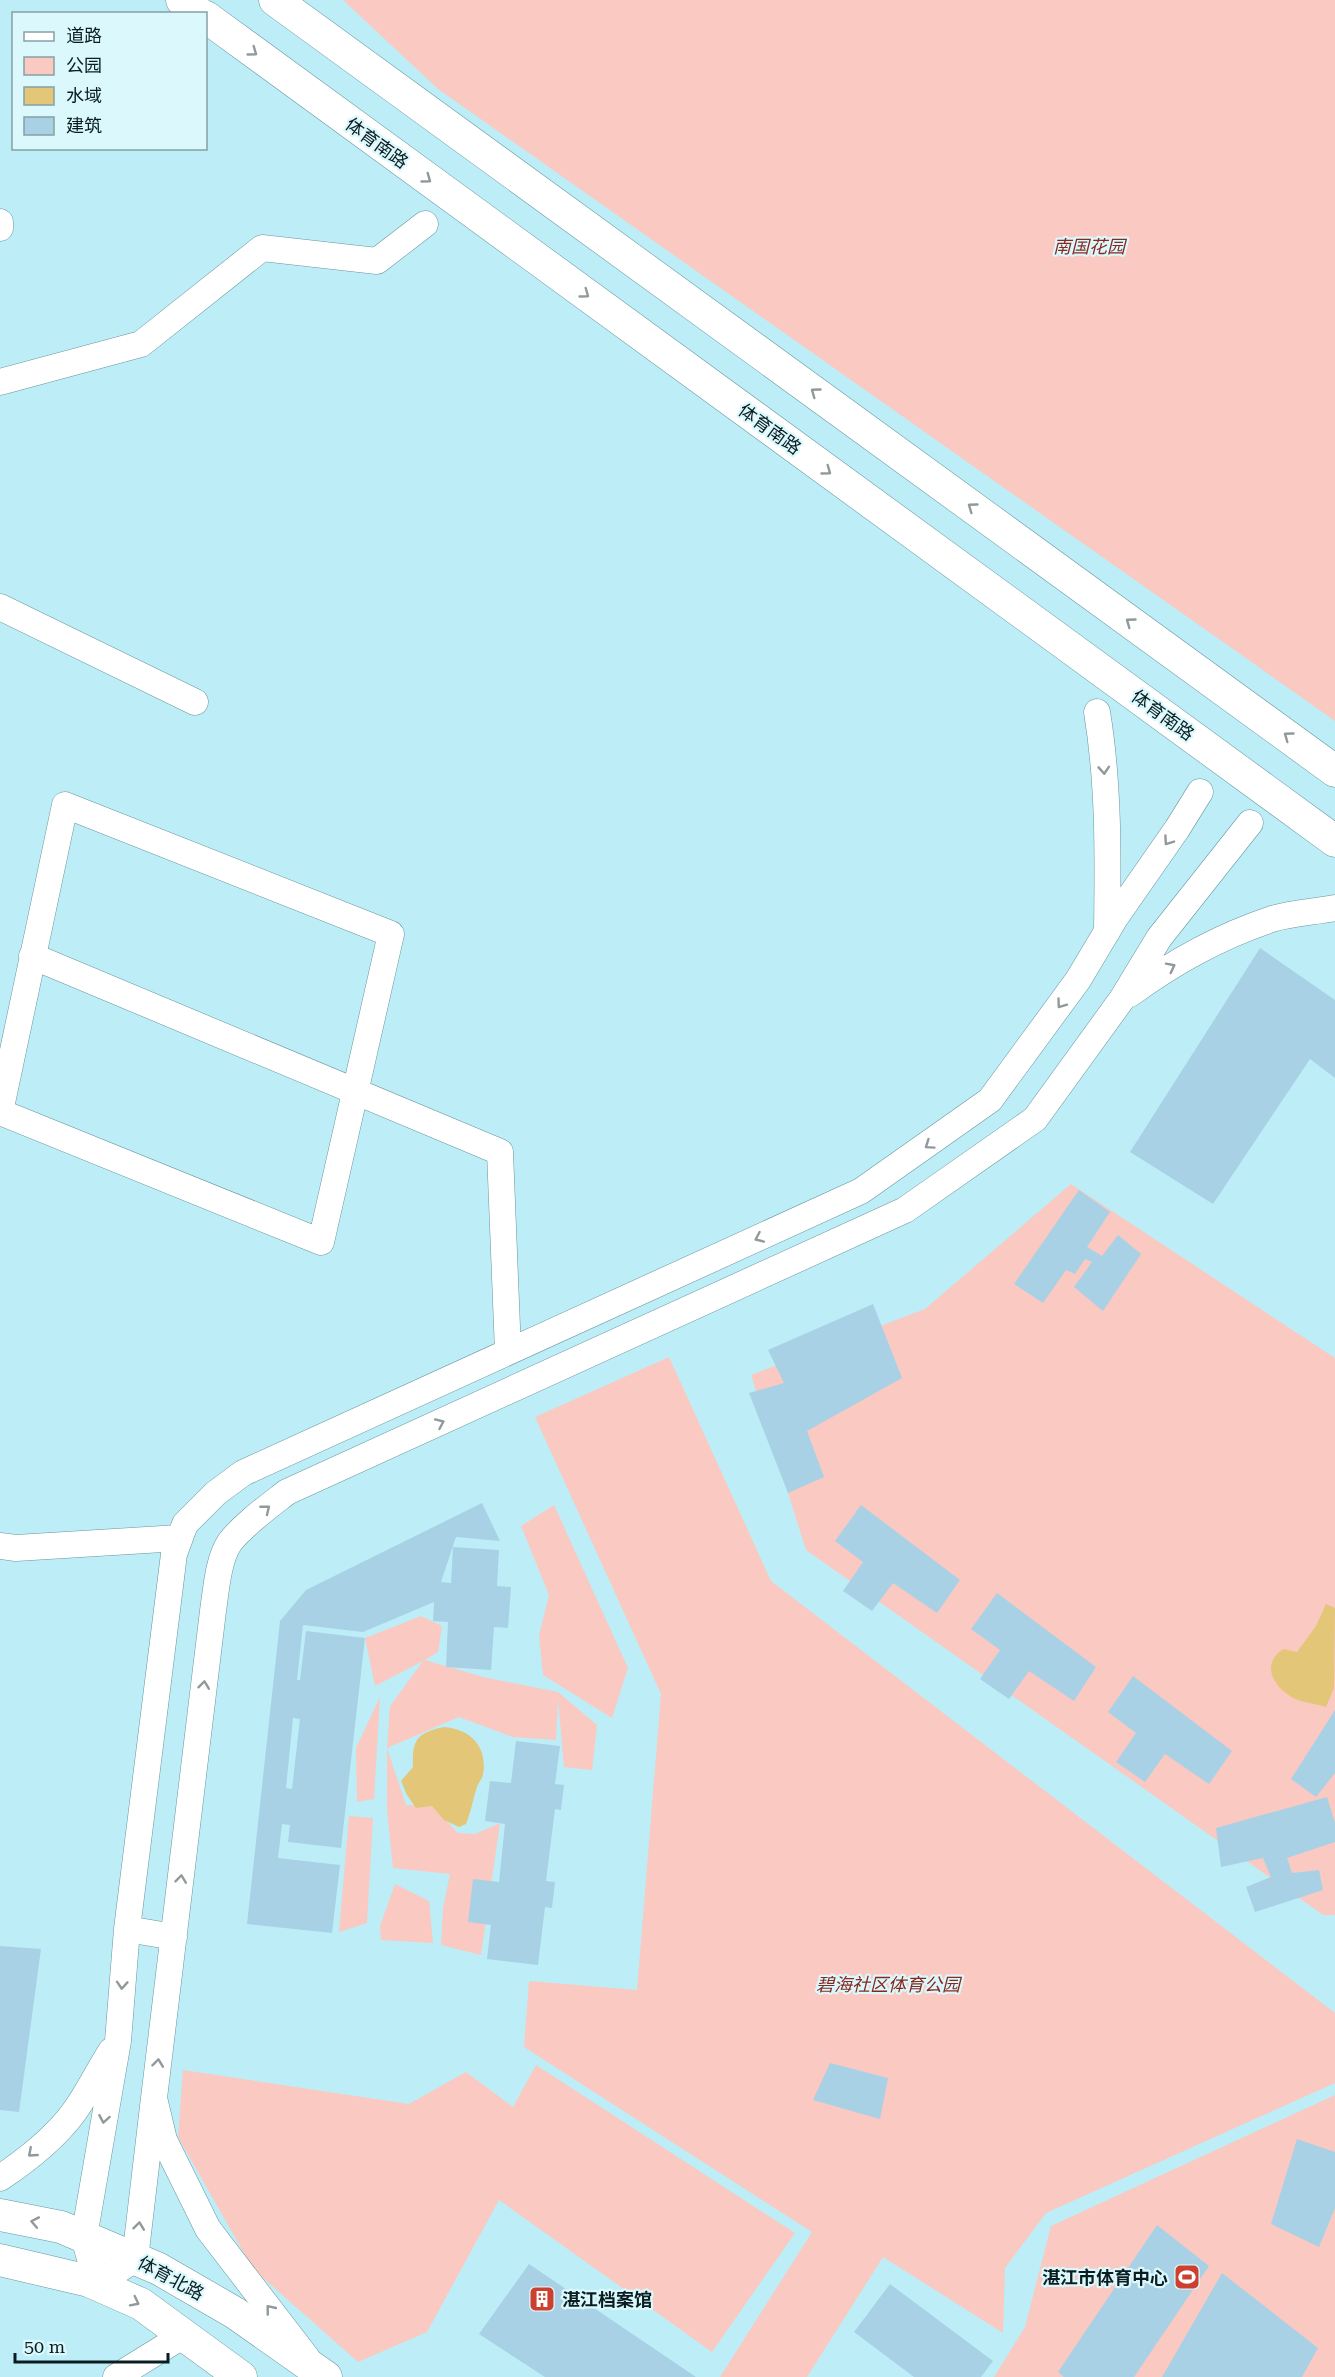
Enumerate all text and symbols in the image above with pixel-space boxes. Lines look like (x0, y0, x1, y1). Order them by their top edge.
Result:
legend (12, 12, 207, 150)
text: 道路 (66, 25, 102, 46)
one-way arrow (246, 45, 257, 56)
text: 公园 (66, 55, 102, 76)
text: 水域 (66, 85, 102, 106)
street label: 体育南路 (342, 113, 412, 173)
text: 建筑 (66, 115, 102, 136)
one-way arrow (421, 172, 432, 183)
park label: 南国花园 (1053, 236, 1128, 257)
one-way arrow (578, 287, 589, 298)
one-way arrow (810, 388, 821, 399)
street label: 体育南路 (735, 399, 805, 459)
one-way arrow (821, 464, 832, 475)
one-way arrow (968, 503, 979, 514)
one-way arrow (1125, 618, 1136, 629)
street label: 体育南路 (1128, 685, 1198, 745)
one-way arrow (1283, 733, 1294, 744)
one-way arrow (1097, 765, 1110, 775)
one-way arrow (1164, 834, 1175, 845)
one-way arrow (1164, 962, 1175, 974)
one-way arrow (1057, 997, 1068, 1008)
one-way arrow (925, 1138, 936, 1149)
one-way arrow (754, 1230, 765, 1242)
one-way arrow (433, 1418, 444, 1430)
one-way arrow (259, 1505, 270, 1516)
one-way arrow (197, 1681, 210, 1690)
one-way arrow (174, 1874, 187, 1883)
park label: 碧海社区体育公园 (816, 1974, 963, 1995)
one-way arrow (116, 1980, 129, 1989)
one-way arrow (152, 2059, 164, 2068)
one-way arrow (98, 2114, 111, 2124)
one-way arrow (28, 2146, 39, 2157)
one-way arrow (31, 2216, 41, 2229)
one-way arrow (132, 2222, 145, 2231)
street label: 体育北路 (134, 2252, 208, 2304)
sports icon: 湛江市体育中心 (1172, 2262, 1202, 2292)
place label: 湛江市体育中心 (1042, 2267, 1168, 2288)
building icon: 湛江档案馆 (527, 2284, 557, 2314)
place label: 湛江档案馆 (562, 2289, 652, 2310)
one-way arrow (129, 2295, 140, 2307)
one-way arrow (266, 2305, 277, 2316)
scale bar (15, 2326, 168, 2364)
text: 50 m (24, 2336, 65, 2357)

